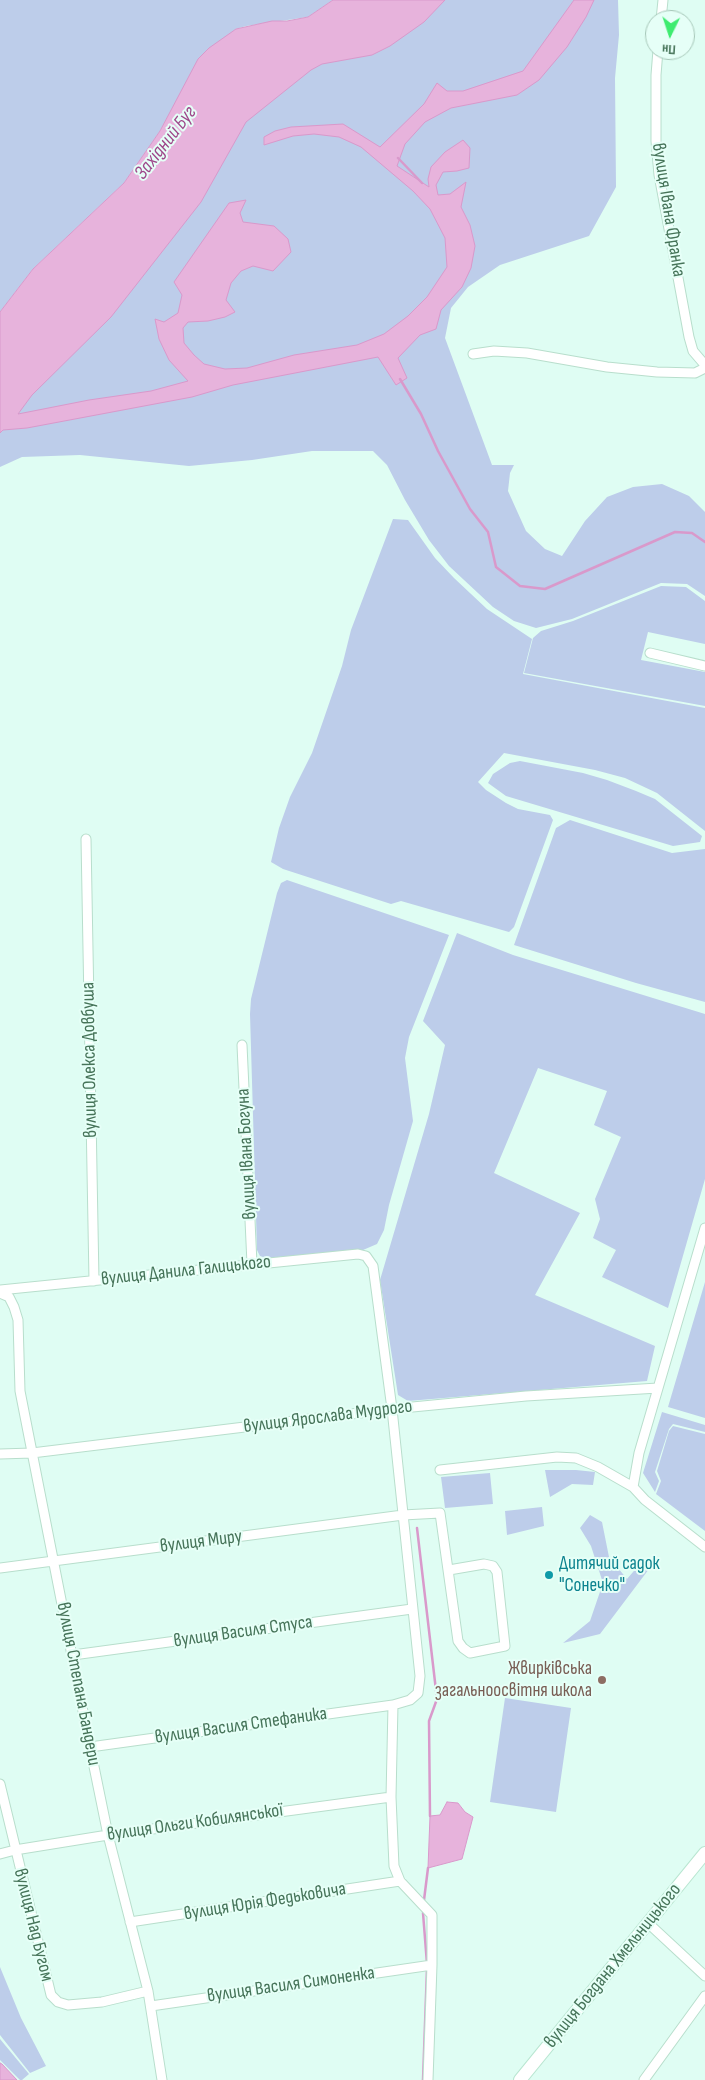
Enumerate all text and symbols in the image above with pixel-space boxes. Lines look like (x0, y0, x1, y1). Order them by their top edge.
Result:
north arrow (645, 10, 695, 60)
text: Пн (662, 41, 676, 58)
water label: Західний Буг (130, 101, 202, 185)
street label: вулиця Івана Франка (646, 142, 690, 278)
street label: вулиця Олекса Довбуша (77, 982, 103, 1138)
street label: вулиця Івана Богуна (232, 1088, 262, 1220)
street label: вулиця Данила Галицького (100, 1251, 272, 1291)
street label: вулиця Ярослава Мудрого (242, 1395, 414, 1439)
street label: вулиця Миру (159, 1526, 243, 1558)
place label: Дитячий садок "Сонечко" (559, 1553, 660, 1597)
marker: Дитячий садок "Сонечко" (543, 1569, 555, 1581)
street label: вулиця Степана Бандери (51, 1601, 105, 1767)
street label: вулиця Василя Стуса (172, 1611, 314, 1653)
place label: Жвирківська загальноосвітня школа (435, 1658, 592, 1702)
marker: Жвирківська загальноосвітня школа (596, 1674, 608, 1686)
street label: вулиця Василя Стефаника (154, 1703, 328, 1749)
street label: вулиця Ольги Кобилянської (106, 1799, 284, 1847)
street label: вулиця Над Бугом (8, 1866, 58, 1984)
street label: вулиця Юрія Федьковича (183, 1878, 347, 1926)
street label: вулиця Богдана Хмельницького (540, 1879, 686, 2053)
street label: вулиця Василя Симоненка (206, 1962, 376, 2008)

